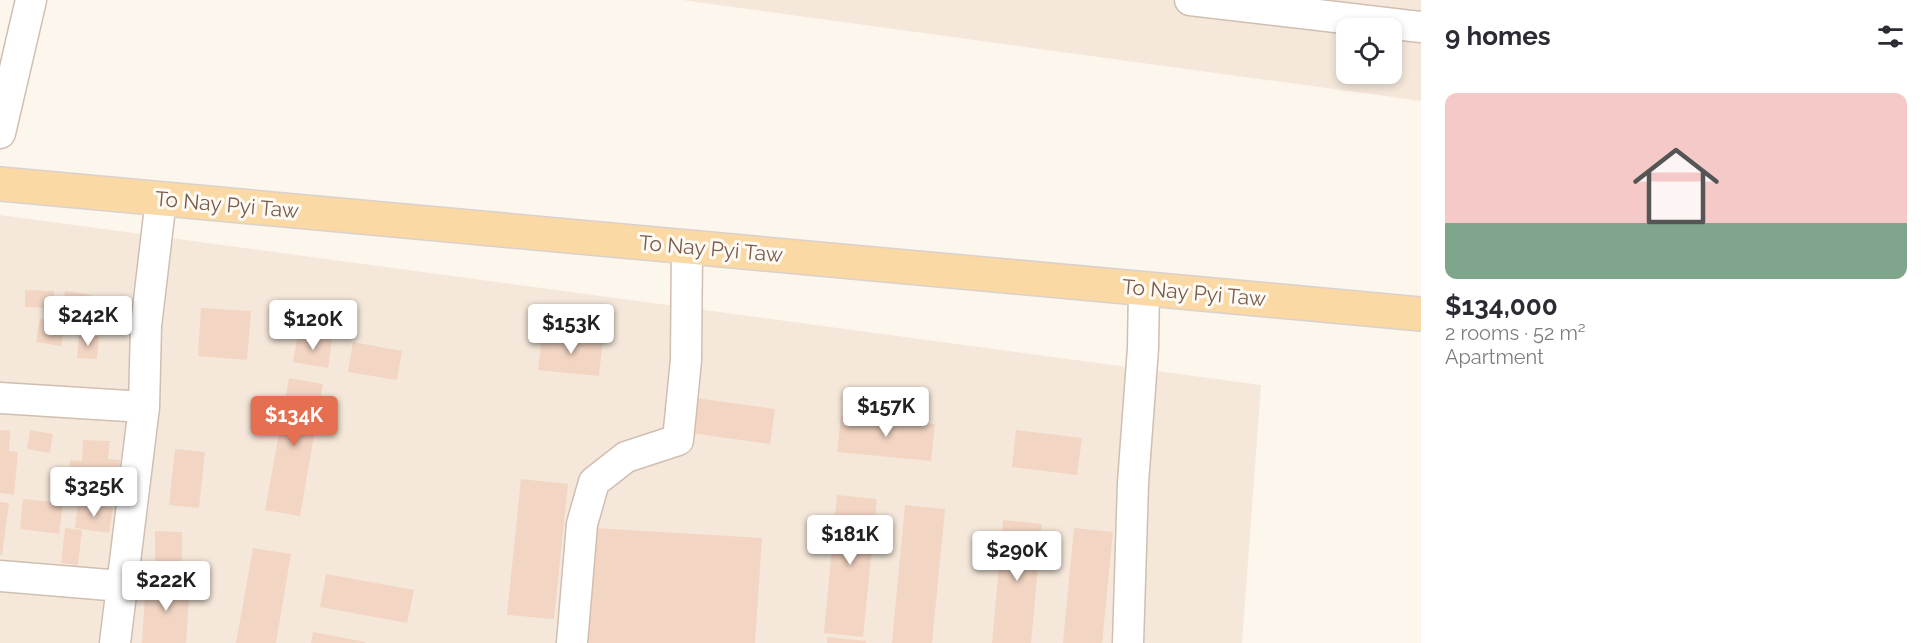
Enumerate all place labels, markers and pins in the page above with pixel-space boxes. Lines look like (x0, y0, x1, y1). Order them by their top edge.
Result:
pin: $242K (46, 296, 130, 347)
pin: $120K (271, 300, 355, 351)
pin: $153K (529, 304, 613, 355)
pin: $157K (844, 387, 928, 438)
pin: $134K (252, 396, 336, 447)
pin: $325K (52, 467, 136, 518)
pin: $181K (808, 515, 892, 566)
pin: $290K (975, 531, 1059, 582)
pin: $222K (124, 561, 208, 612)

